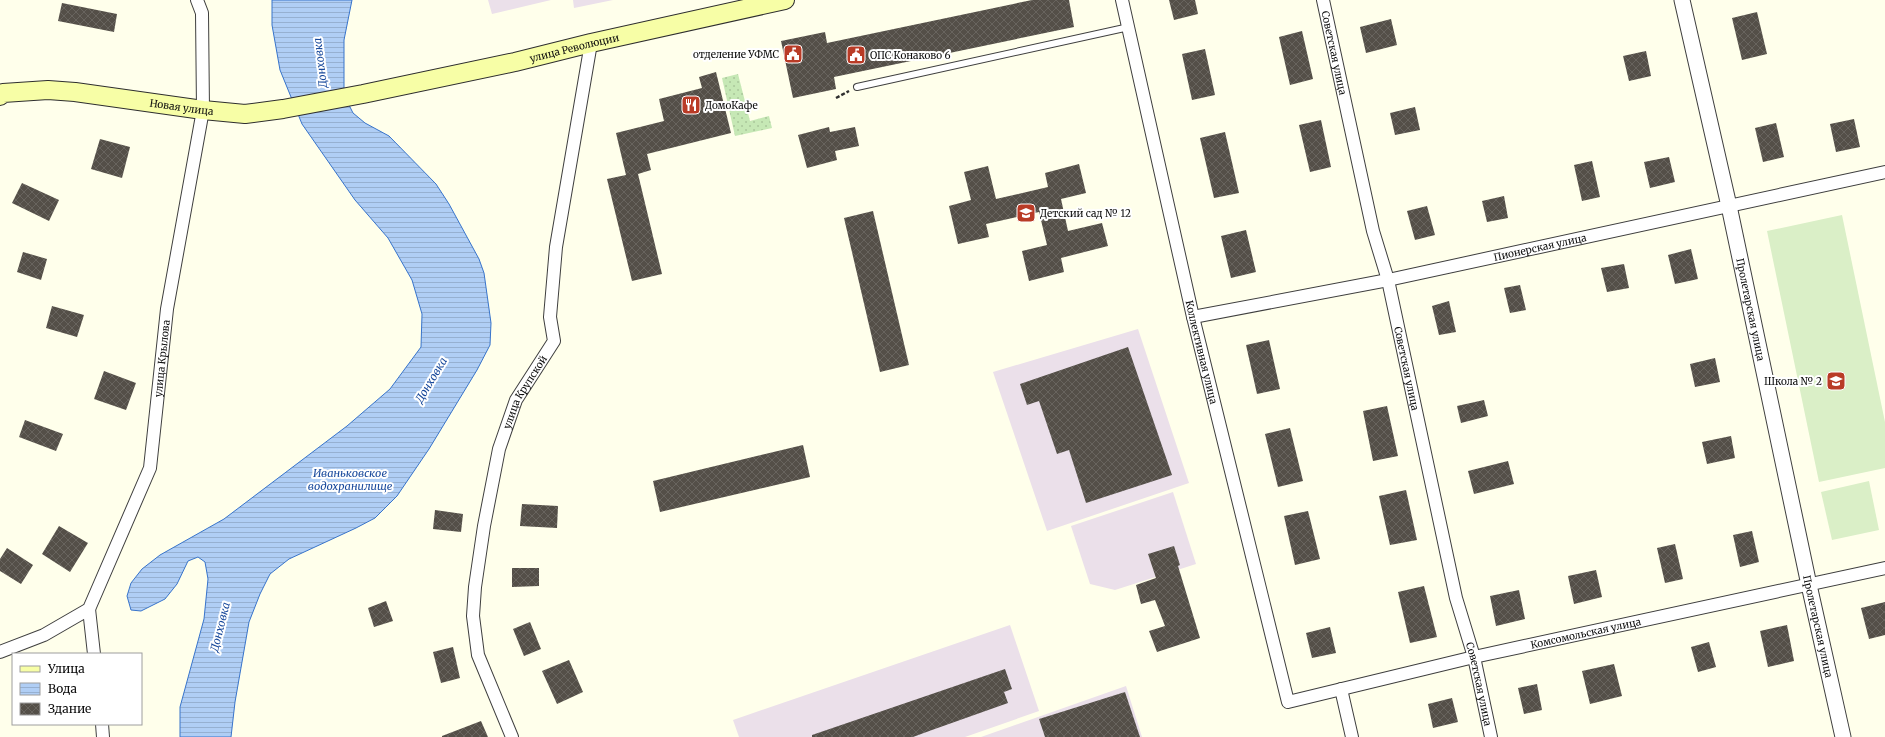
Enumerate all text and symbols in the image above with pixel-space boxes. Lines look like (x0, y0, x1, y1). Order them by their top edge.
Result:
street label: Советская улица (1319, 10, 1349, 97)
street label: улица Революции (528, 31, 621, 65)
water label: Донховка (310, 37, 330, 90)
public building icon: отделение УФМС (782, 43, 804, 65)
public building icon: ОПС Конаково 6 (845, 44, 867, 66)
place label: отделение УФМС (693, 48, 779, 61)
place label: ОПС Конаково 6 (870, 49, 951, 62)
restaurant icon: ДомоКафе (680, 94, 702, 116)
street label: Новая улица (149, 97, 215, 118)
place label: ДомоКафе (705, 99, 758, 112)
school or university icon: Детский сад № 12 (1015, 202, 1037, 224)
place label: Детский сад № 12 (1040, 207, 1131, 220)
street label: Пионерская улица (1492, 231, 1588, 264)
street label: Пролетарская улица (1733, 257, 1768, 363)
street label: Коллективная улица (1182, 299, 1220, 406)
street label: улица Крылова (152, 318, 173, 398)
street label: Советская улица (1391, 325, 1422, 412)
street label: улица Крупской (500, 353, 550, 431)
water label: Донховка (411, 355, 450, 406)
school or university icon: Школа № 2 (1825, 370, 1847, 392)
place label: Школа № 2 (1764, 375, 1822, 388)
water label: Иваньковское водохранилище (308, 466, 393, 493)
street label: Пролетарская улица (1800, 574, 1836, 679)
water label: Донховка (207, 601, 233, 654)
street label: Комсомольская улица (1529, 615, 1643, 652)
street label: Советская улица (1463, 641, 1495, 728)
legend (12, 653, 142, 725)
text: Улица (47, 661, 85, 676)
text: Вода (48, 681, 78, 696)
text: Здание (48, 701, 91, 716)

